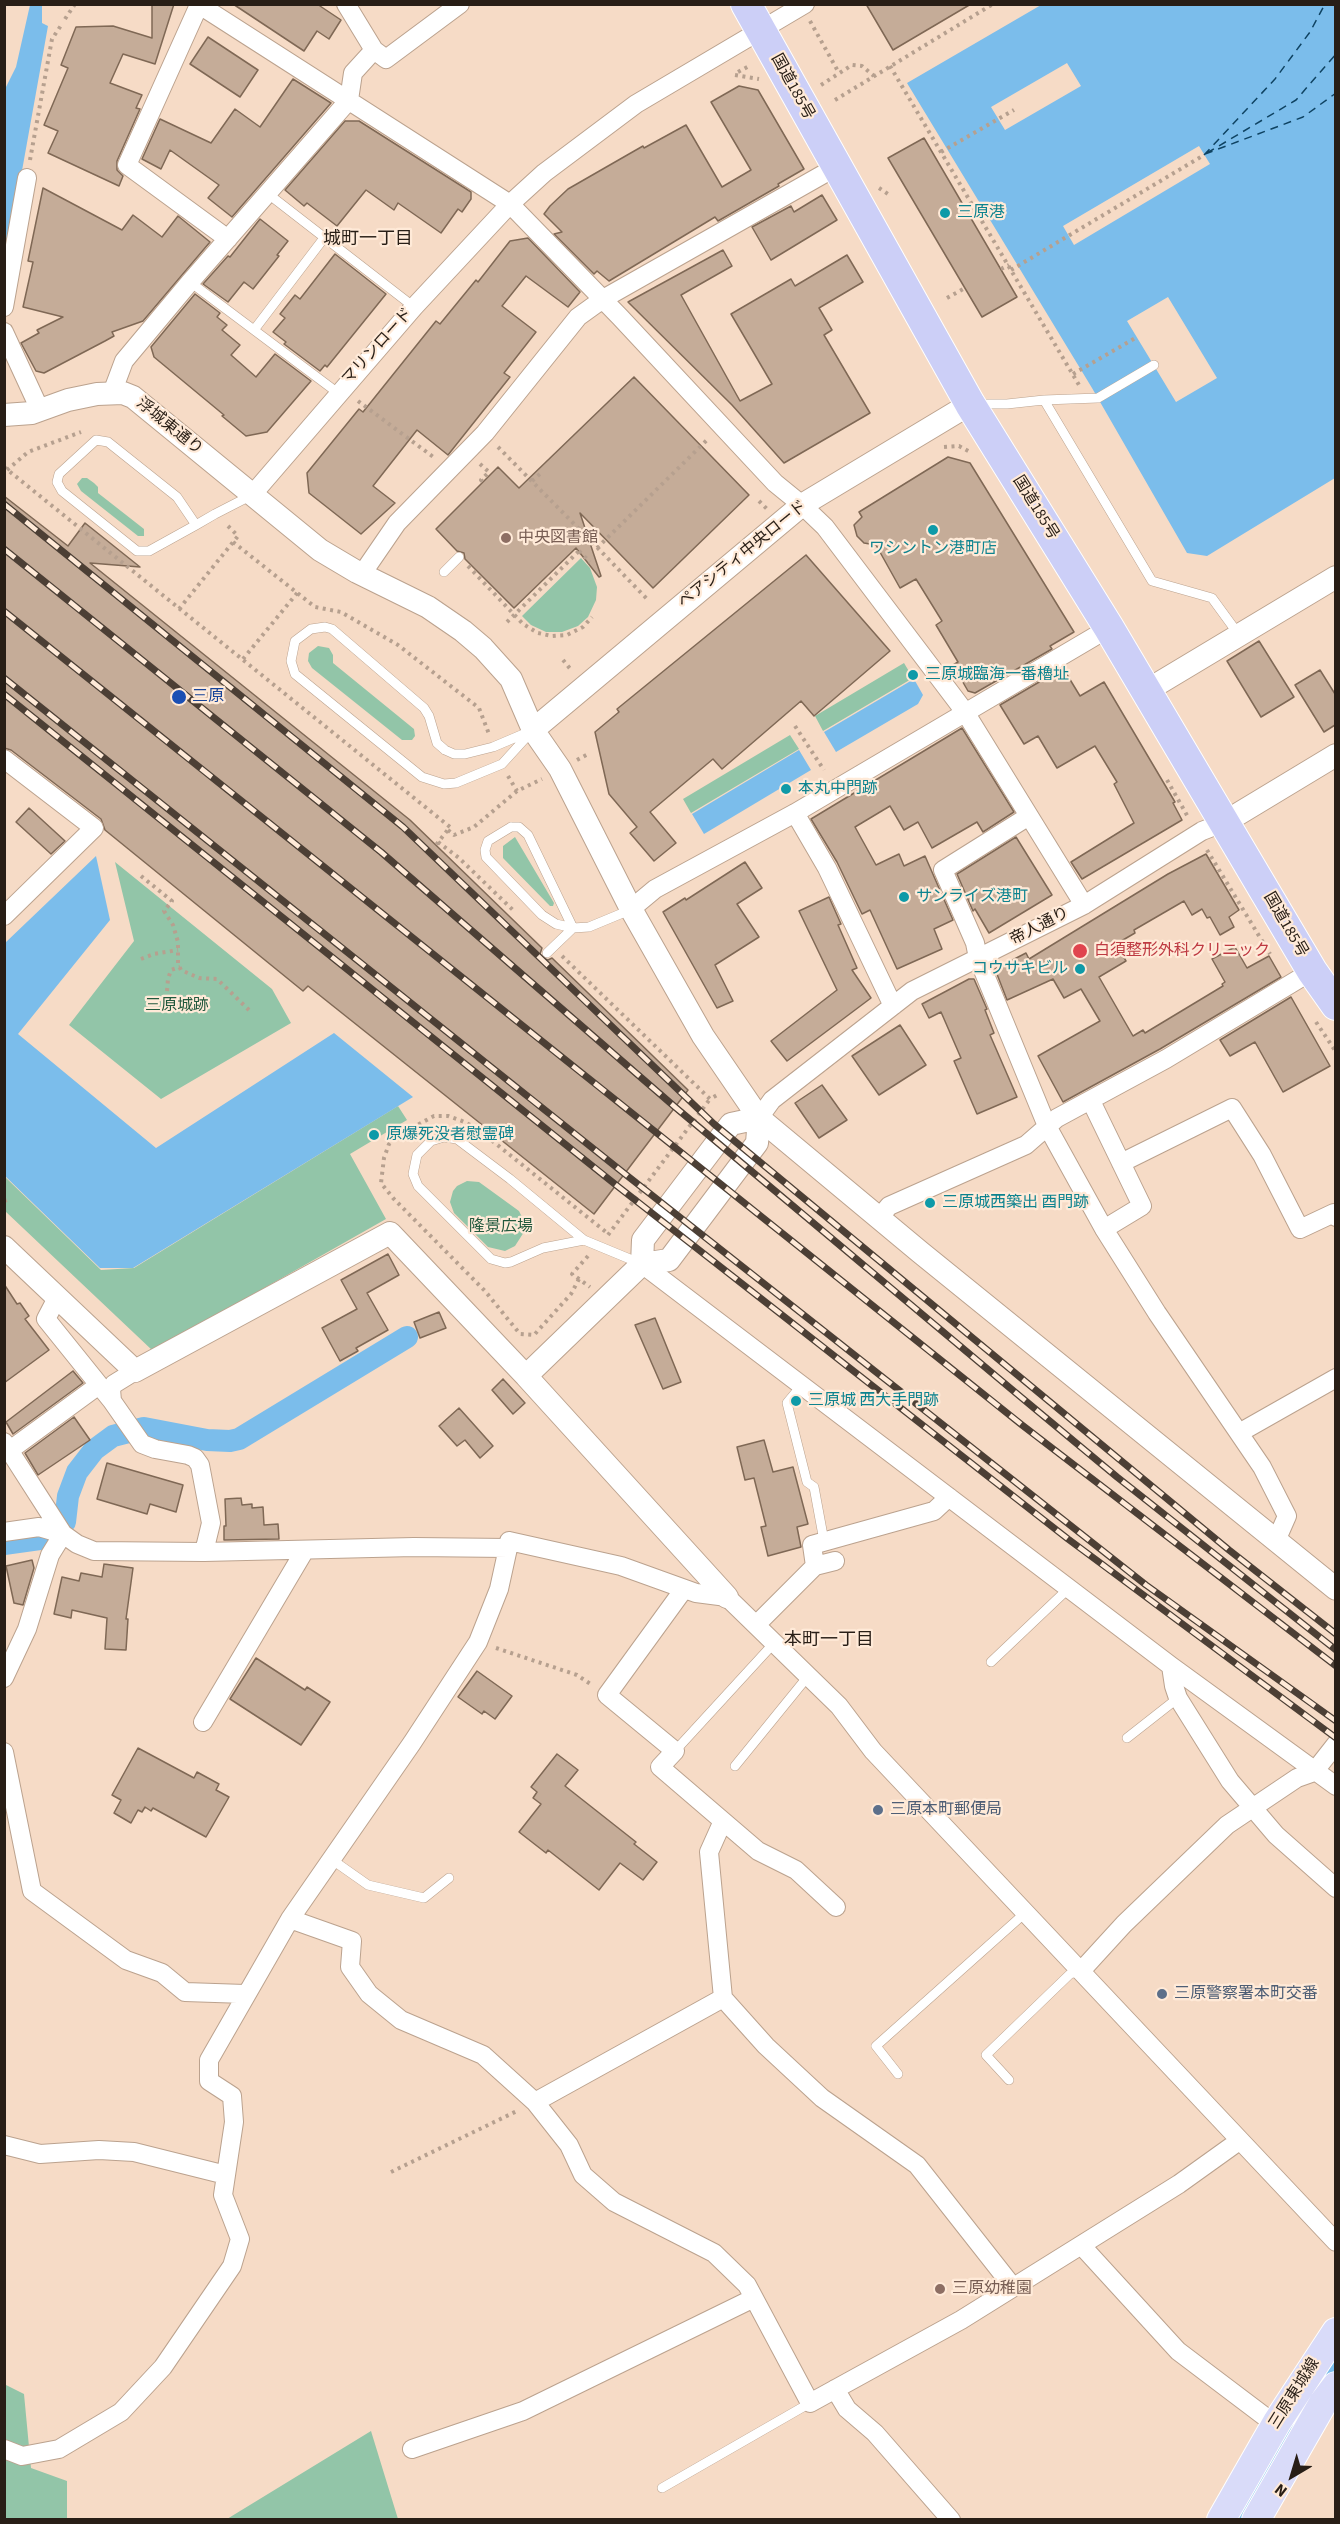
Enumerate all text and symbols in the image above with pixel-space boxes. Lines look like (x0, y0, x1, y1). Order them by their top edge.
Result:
street label: 国道185号 (766, 51, 818, 123)
place label: 三原港 (957, 203, 1005, 223)
marker: 三原港 (938, 206, 952, 220)
district label: 城町一丁目 (323, 229, 413, 251)
street label: マリンロード (339, 305, 417, 389)
street label: 浮城東通り (132, 394, 206, 460)
street label: 国道185号 (1008, 472, 1062, 544)
street label: ペアシティ中央ロード (675, 497, 811, 613)
marker: ワシントン港町店 (926, 523, 940, 537)
place label: 中央図書館 (518, 528, 598, 548)
marker: 中央図書館 (499, 531, 513, 545)
place label: ワシントン港町店 (869, 539, 997, 559)
place label: 三原城臨海一番櫓址 (925, 665, 1069, 685)
marker: 三原城臨海一番櫓址 (906, 668, 920, 682)
place label: 三原 (192, 687, 224, 707)
marker: 三原 (170, 688, 188, 706)
place label: 本丸中門跡 (798, 779, 878, 799)
marker: 本丸中門跡 (779, 782, 793, 796)
place label: サンライズ港町 (916, 887, 1028, 907)
street label: 国道185号 (1259, 889, 1311, 961)
marker: サンライズ港町 (897, 890, 911, 904)
street label: 帝人通り (1007, 904, 1073, 950)
place label: 白須整形外科クリニック (1094, 941, 1270, 961)
marker: 白須整形外科クリニック (1071, 942, 1089, 960)
place label: コウサキビル (972, 959, 1068, 979)
marker: コウサキビル (1073, 962, 1087, 976)
park label: 三原城跡 (145, 996, 209, 1016)
place label: 原爆死没者慰霊碑 (386, 1125, 514, 1145)
marker: 原爆死没者慰霊碑 (367, 1128, 381, 1142)
place label: 三原城西築出 酉門跡 (942, 1193, 1089, 1213)
marker: 三原城西築出 酉門跡 (923, 1196, 937, 1210)
park label: 隆景広場 (469, 1217, 533, 1237)
place label: 三原城 西大手門跡 (808, 1391, 939, 1411)
marker: 三原城 西大手門跡 (789, 1394, 803, 1408)
district label: 本町一丁目 (784, 1630, 874, 1652)
place label: 三原本町郵便局 (890, 1800, 1002, 1820)
marker: 三原本町郵便局 (871, 1803, 885, 1817)
place label: 三原警察署本町交番 (1174, 1984, 1318, 2004)
marker: 三原警察署本町交番 (1155, 1987, 1169, 2001)
place label: 三原幼稚園 (952, 2279, 1032, 2299)
marker: 三原幼稚園 (933, 2282, 947, 2296)
street label: 三原東城線 (1266, 2355, 1324, 2433)
north arrow (1262, 2446, 1322, 2506)
text: N (1270, 2478, 1292, 2502)

